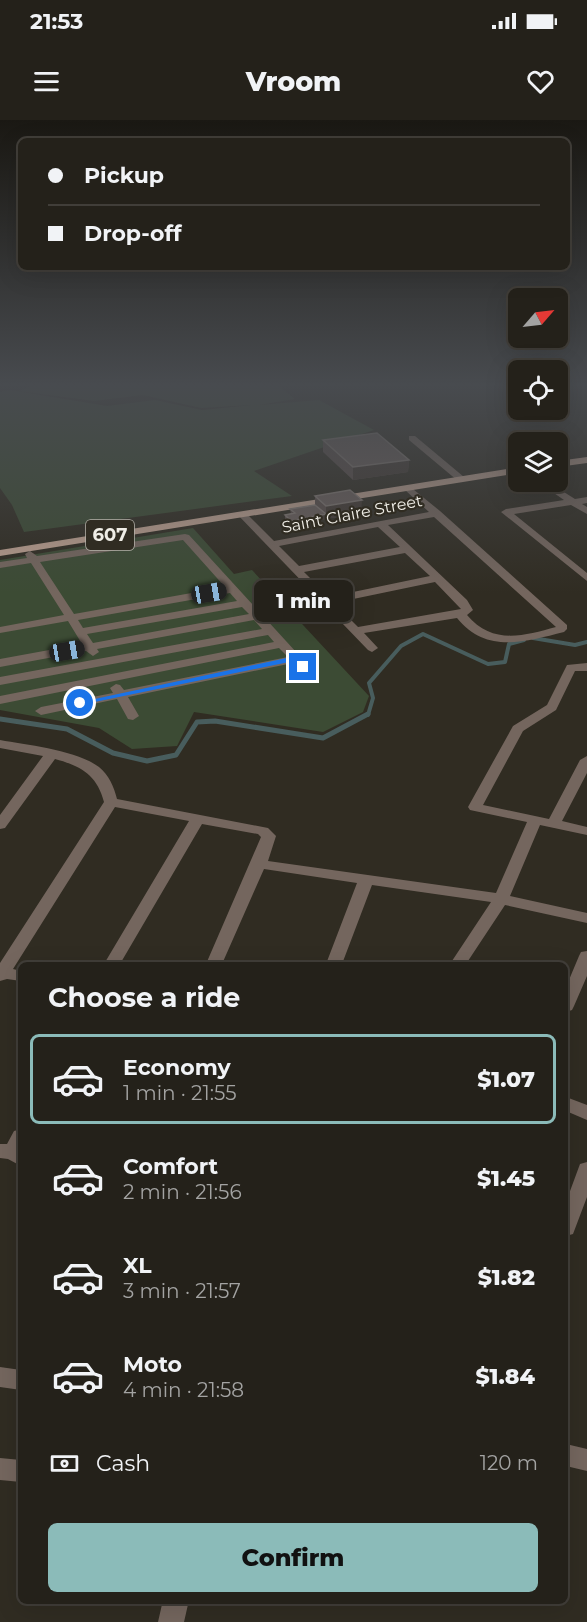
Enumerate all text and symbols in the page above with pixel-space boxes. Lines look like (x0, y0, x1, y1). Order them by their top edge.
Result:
text: 21:53 (30, 8, 83, 35)
icon: menu (30, 65, 63, 98)
text: Vroom (246, 65, 341, 98)
icon: heart (524, 65, 557, 98)
text: Pickup (84, 162, 164, 189)
text: Drop-off (84, 220, 182, 247)
north arrow (508, 288, 568, 348)
map controls (508, 288, 568, 492)
button: locate (508, 360, 568, 420)
button: layers (508, 432, 568, 492)
street label: Saint Claire Street (280, 491, 424, 537)
road number: 607 (86, 520, 134, 550)
callout: 1 min (254, 580, 352, 622)
car (190, 581, 228, 605)
text: 1 min (276, 589, 331, 613)
car (48, 639, 86, 663)
route end (289, 653, 316, 680)
route start (66, 689, 93, 716)
text: Choose a ride (48, 981, 240, 1014)
icon: car (51, 1052, 105, 1106)
text: Economy (123, 1054, 231, 1081)
text: $1.07 (477, 1066, 535, 1093)
text: 1 min · 21:55 (123, 1081, 236, 1105)
icon: car (51, 1151, 105, 1205)
text: Comfort (123, 1153, 218, 1180)
text: $1.45 (477, 1165, 535, 1192)
text: 2 min · 21:56 (123, 1180, 242, 1204)
icon: car (51, 1250, 105, 1304)
text: XL (123, 1252, 152, 1279)
text: $1.82 (478, 1264, 535, 1291)
text: 3 min · 21:57 (123, 1279, 241, 1303)
icon: car (51, 1349, 105, 1403)
text: Moto (123, 1351, 182, 1378)
text: $1.84 (476, 1363, 535, 1390)
text: 4 min · 21:58 (123, 1378, 244, 1402)
icon: cash (48, 1447, 81, 1480)
text: Cash (96, 1450, 150, 1477)
text: 120 m (480, 1451, 538, 1475)
button: Confirm (48, 1523, 538, 1592)

